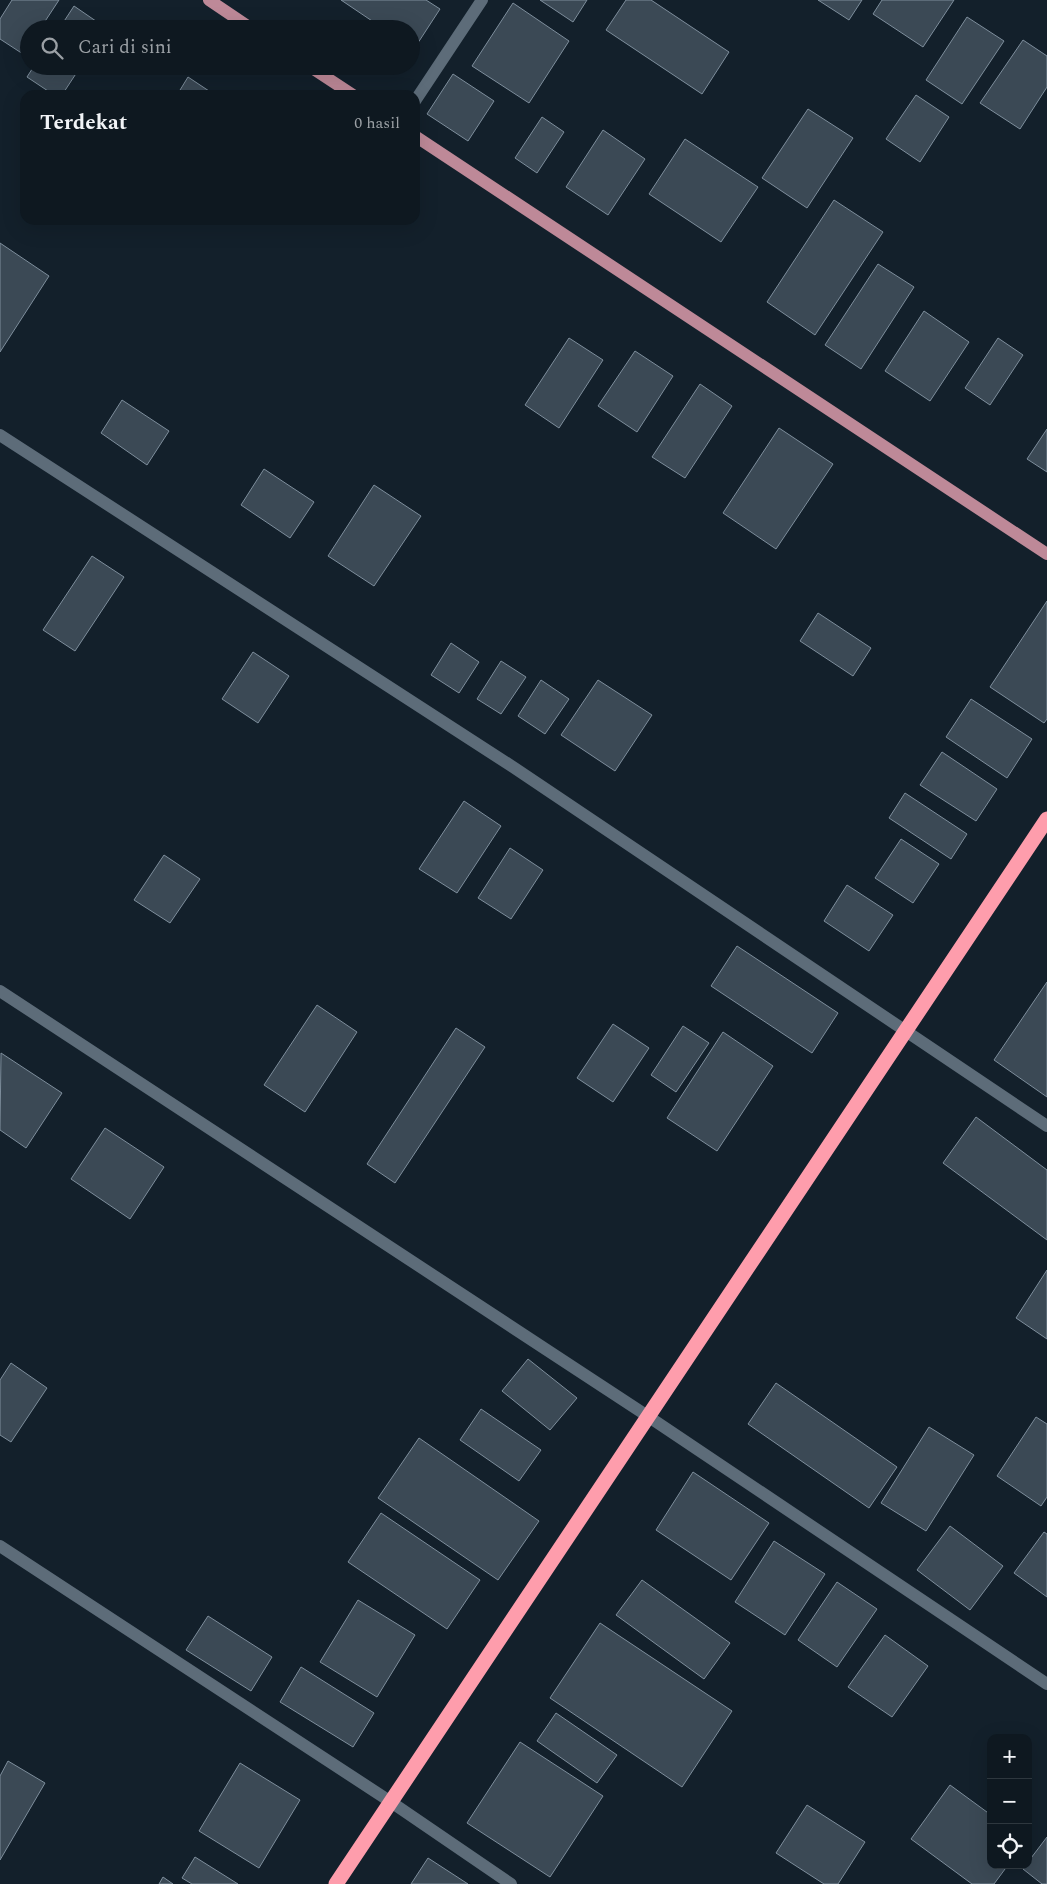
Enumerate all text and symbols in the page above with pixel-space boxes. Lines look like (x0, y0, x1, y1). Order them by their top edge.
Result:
search box (20, 20, 420, 75)
text: Cari di sini (78, 33, 172, 62)
icon: search (38, 34, 66, 62)
text: Terdekat (40, 107, 127, 139)
text: 0 hasil (354, 111, 400, 135)
map controls (987, 1734, 1032, 1869)
button: + (987, 1734, 1032, 1779)
button: − (987, 1779, 1032, 1824)
button: locate (987, 1824, 1032, 1869)

